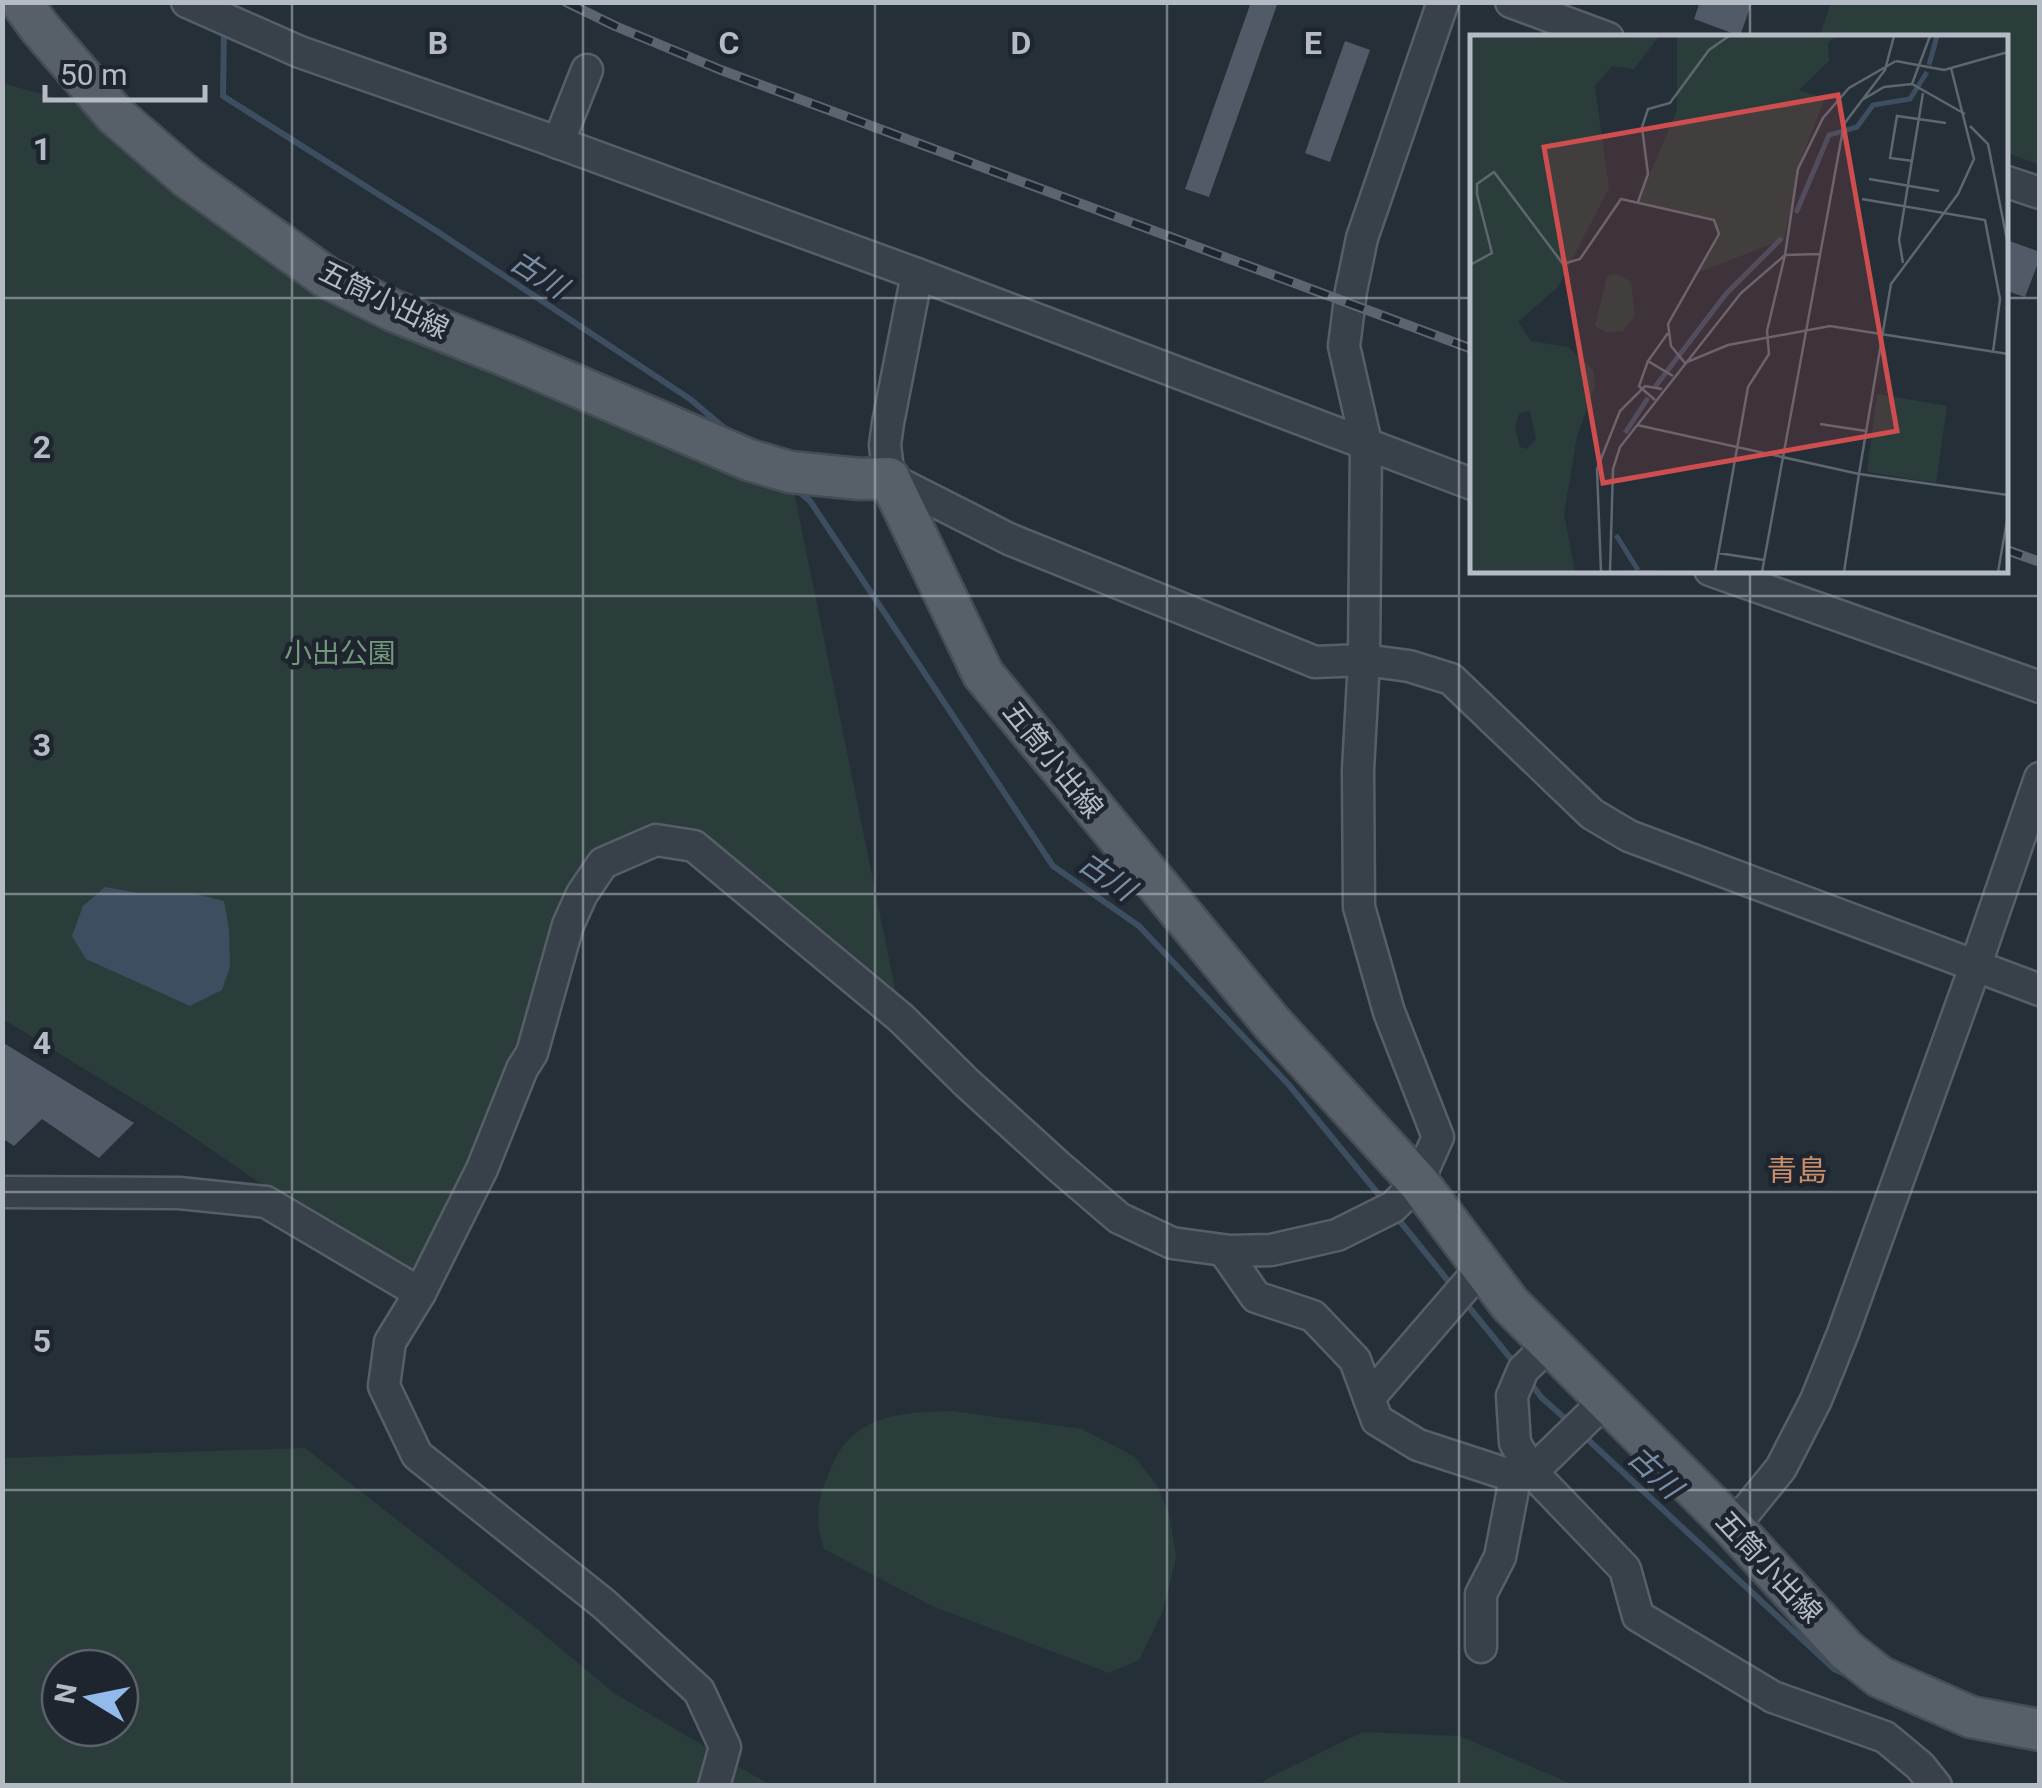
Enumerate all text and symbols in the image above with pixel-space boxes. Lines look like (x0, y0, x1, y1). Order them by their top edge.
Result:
text: B (428, 24, 448, 62)
text: C (719, 24, 739, 62)
text: D (1011, 24, 1031, 62)
text: E (1304, 24, 1322, 62)
inset map (1470, 35, 2007, 572)
scale bar (45, 40, 205, 102)
text: 50 m (60, 57, 127, 92)
text: 1 (33, 130, 51, 168)
water label: 古川 (504, 243, 576, 307)
street label: 五筒小出線 (314, 254, 454, 346)
text: 2 (33, 428, 51, 466)
park label: 小出公園 (284, 637, 396, 670)
street label: 五筒小出線 (996, 695, 1110, 825)
text: 3 (33, 726, 51, 764)
water label: 古川 (1072, 844, 1144, 909)
text: 4 (33, 1024, 51, 1062)
district label: 青島 (1767, 1153, 1827, 1188)
text: 5 (33, 1322, 51, 1360)
water label: 古川 (1621, 1439, 1691, 1507)
street label: 五筒小出線 (1709, 1505, 1829, 1629)
north arrow (40, 1648, 140, 1748)
text: N (48, 1681, 84, 1706)

